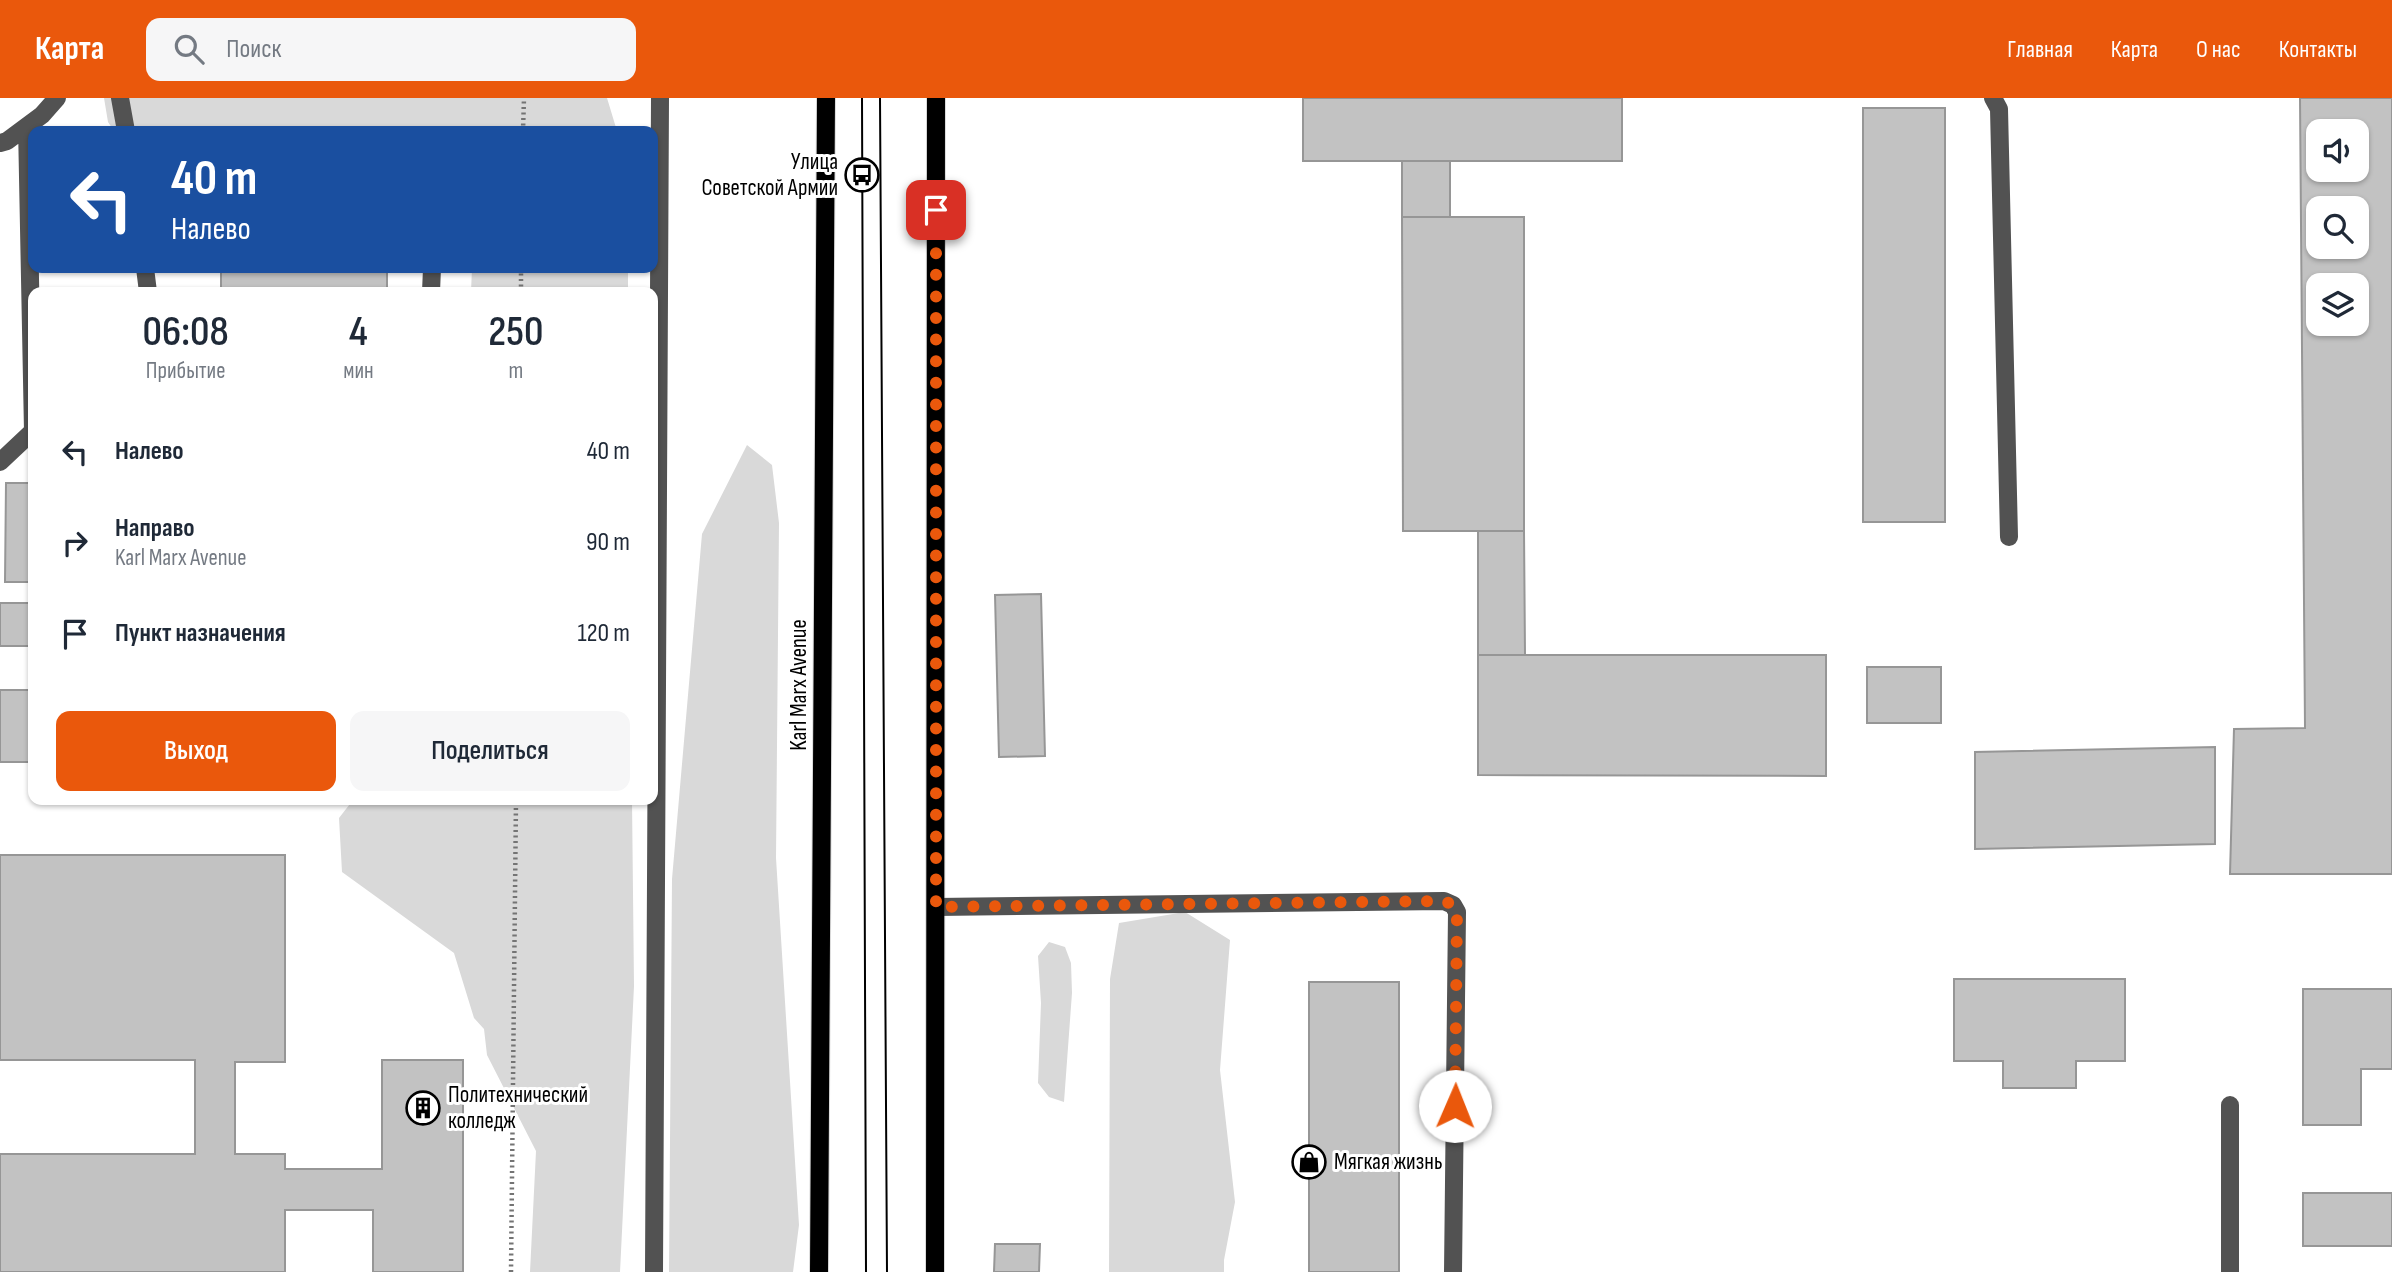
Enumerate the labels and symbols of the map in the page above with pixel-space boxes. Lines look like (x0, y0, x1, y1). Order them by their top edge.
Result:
place label: Улица Советской Армии (701, 148, 838, 202)
bus stop icon: Улица Советской Армии (843, 156, 881, 194)
pin (906, 180, 966, 240)
street label: Karl Marx Avenue (785, 619, 813, 751)
position arrow (1418, 1069, 1492, 1143)
place label: Политехнический колледж (448, 1081, 588, 1135)
building icon: Политехнический колледж (404, 1089, 442, 1127)
shop icon: Мягкая жизнь (1290, 1143, 1328, 1181)
place label: Мягкая жизнь (1334, 1148, 1443, 1176)

